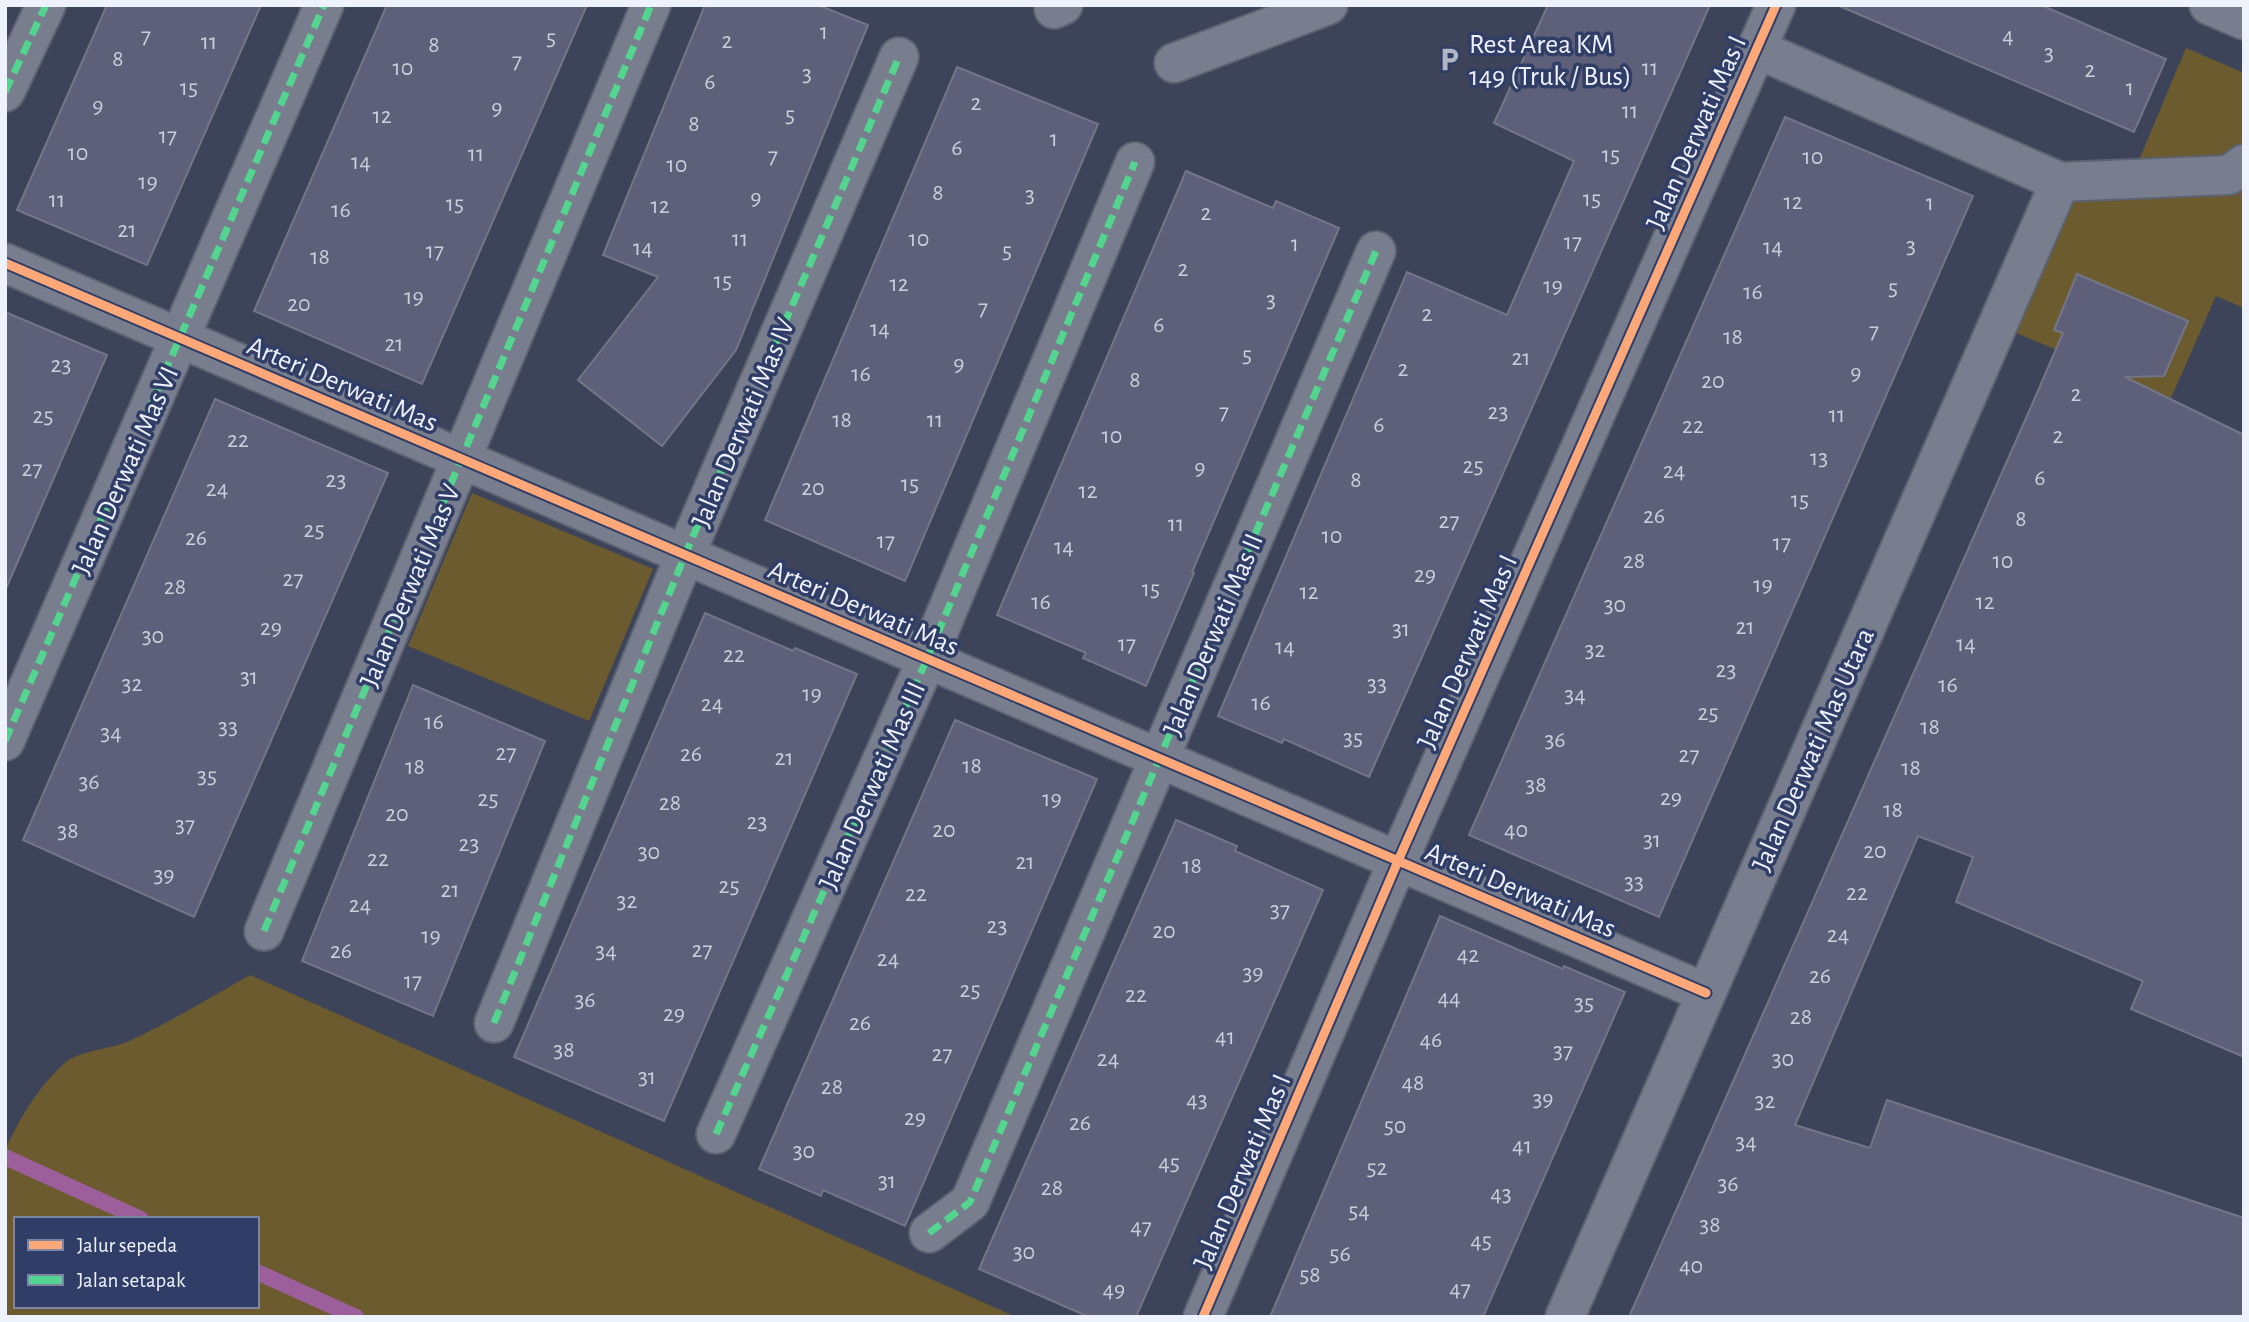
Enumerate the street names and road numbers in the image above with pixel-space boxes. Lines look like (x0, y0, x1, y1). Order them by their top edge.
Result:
street label: Jalan Derwati Mas I (1642, 32, 1752, 234)
street label: Jalan Derwati Mas IV (687, 314, 801, 531)
street label: Arteri Derwati Mas (243, 332, 442, 438)
street label: Jalan Derwati Mas VI (67, 362, 184, 579)
street label: Jalan Derwati Mas V (356, 480, 466, 691)
street label: Jalan Derwati Mas II (1159, 530, 1269, 740)
street label: Jalan Derwati Mas I (1413, 551, 1523, 753)
street label: Arteri Derwati Mas (764, 556, 963, 662)
street label: Jalan Derwati Mas Utara (1748, 624, 1880, 875)
street label: Jalan Derwati Mas III (814, 678, 931, 894)
street label: Arteri Derwati Mas (1421, 838, 1620, 944)
street label: Jalan Derwati Mas I (1189, 1070, 1297, 1273)

